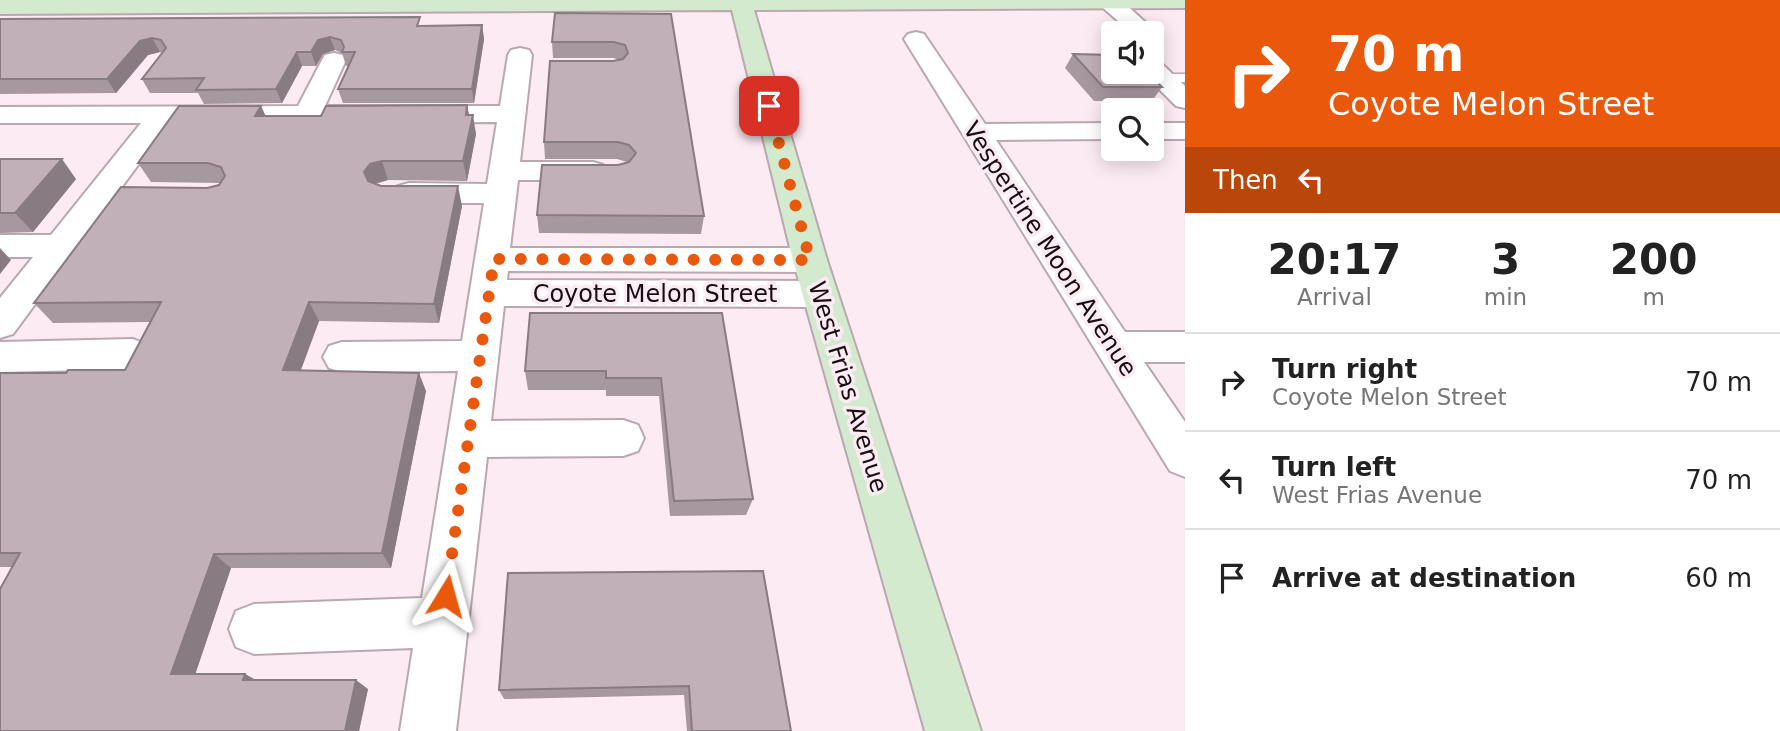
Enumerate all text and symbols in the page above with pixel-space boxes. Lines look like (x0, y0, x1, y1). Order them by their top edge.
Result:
map controls (1101, 21, 1164, 161)
button: sound (1101, 21, 1164, 84)
text: 70 m (1328, 26, 1464, 83)
icon: right (1213, 28, 1304, 119)
pin (739, 76, 799, 136)
text: Coyote Melon Street (1328, 85, 1654, 123)
icon: arrive (750, 87, 788, 125)
button: search (1101, 98, 1164, 161)
street label: Vespertine Moon Avenue (957, 117, 1143, 381)
icon: left (1292, 161, 1330, 199)
text: Then (1213, 165, 1278, 195)
text: 20:17 (1268, 235, 1401, 284)
text: 3 (1491, 235, 1520, 284)
text: 200 (1610, 235, 1697, 284)
street label: West Frias Avenue (803, 278, 893, 496)
street label: Coyote Melon Street (533, 280, 777, 308)
text: Arrival (1297, 284, 1372, 310)
text: min (1484, 284, 1527, 310)
text: m (1642, 284, 1665, 310)
text: Turn right (1272, 354, 1417, 384)
icon: right (1213, 363, 1251, 401)
text: 70 m (1685, 367, 1752, 397)
text: Coyote Melon Street (1272, 384, 1507, 410)
text: Turn left (1272, 452, 1396, 482)
icon: left (1213, 461, 1251, 499)
text: 70 m (1685, 465, 1752, 495)
text: West Frias Avenue (1272, 482, 1482, 508)
position arrow (409, 559, 483, 633)
icon: arrive (1213, 559, 1251, 597)
text: Arrive at destination (1272, 563, 1576, 593)
text: 60 m (1685, 563, 1752, 593)

